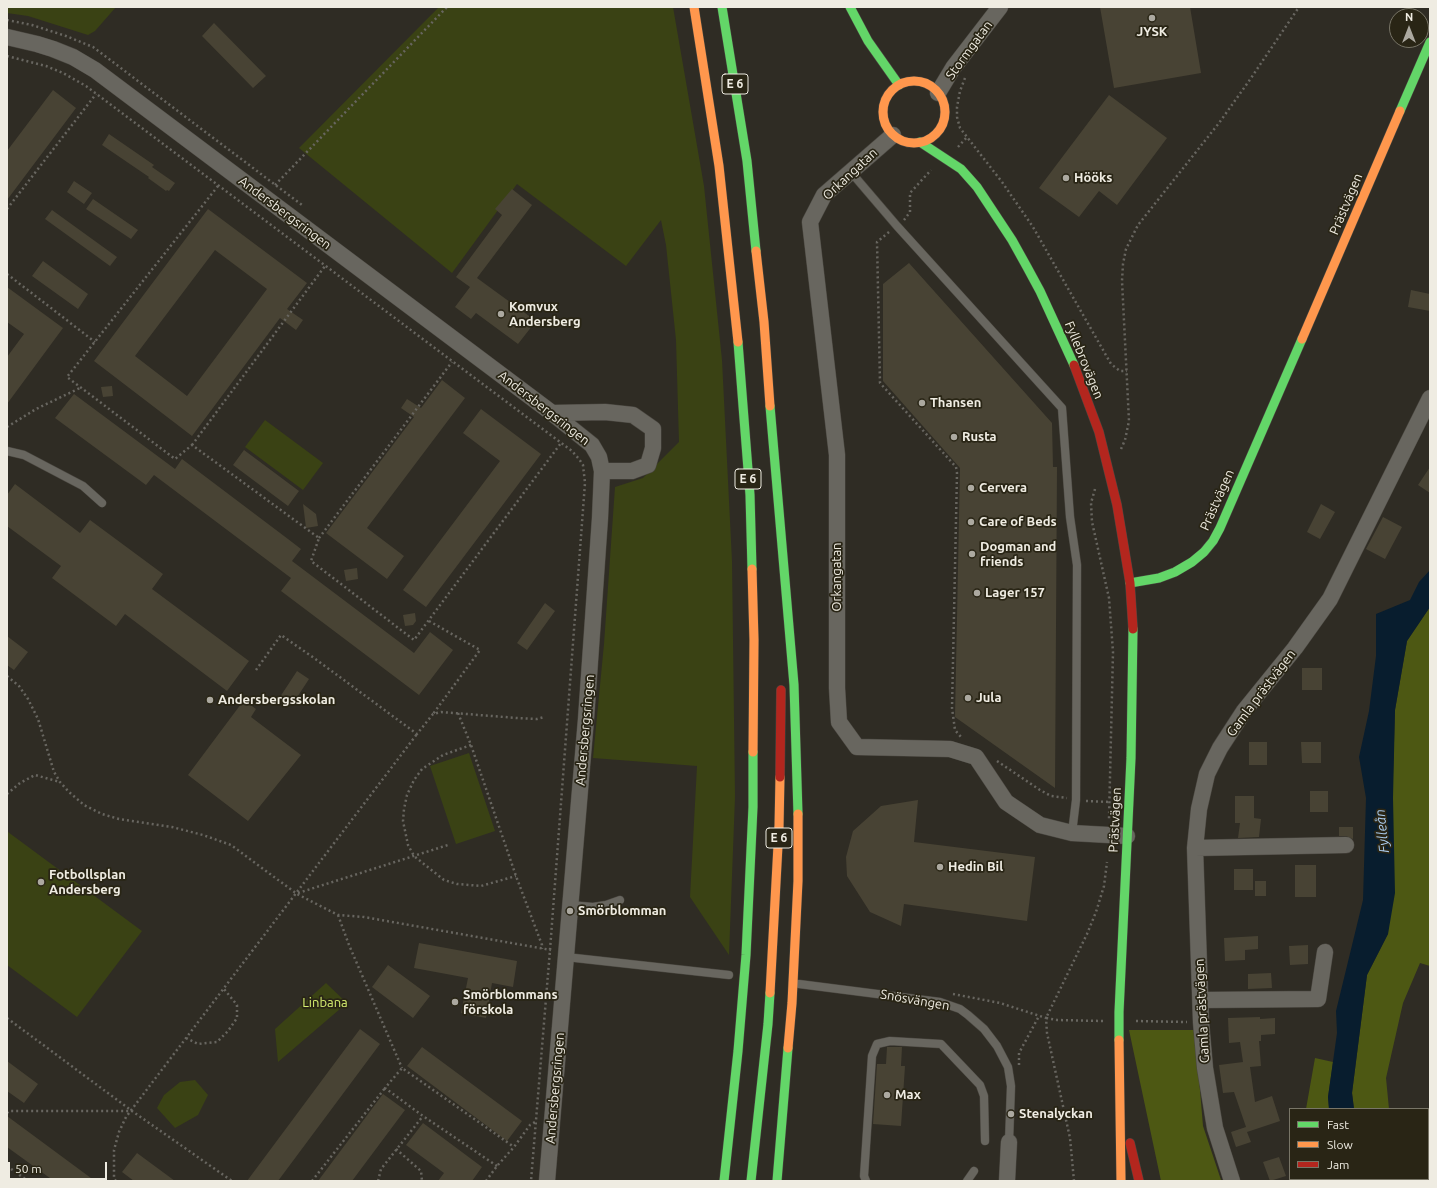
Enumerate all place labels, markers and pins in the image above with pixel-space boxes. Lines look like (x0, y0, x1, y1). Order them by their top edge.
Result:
marker: JYSK (1147, 13, 1157, 23)
place label: JYSK (1136, 24, 1168, 40)
place label: Hööks (1074, 170, 1113, 186)
marker: Hööks (1061, 173, 1071, 183)
place label: Komvux Andersberg (509, 299, 581, 330)
marker: Komvux Andersberg (496, 309, 506, 319)
place label: Thansen (930, 395, 981, 411)
marker: Thansen (917, 398, 927, 408)
place label: Rusta (962, 429, 997, 445)
marker: Rusta (949, 432, 959, 442)
place label: Cervera (979, 480, 1027, 496)
marker: Cervera (966, 483, 976, 493)
place label: Care of Beds (979, 514, 1057, 530)
marker: Care of Beds (966, 517, 976, 527)
place label: Dogman and friends (980, 539, 1056, 570)
marker: Dogman and friends (967, 549, 977, 559)
place label: Lager 157 (985, 585, 1045, 601)
marker: Lager 157 (972, 588, 982, 598)
place label: Jula (976, 690, 1002, 706)
place label: Andersbergsskolan (218, 692, 335, 708)
marker: Jula (963, 693, 973, 703)
marker: Andersbergsskolan (205, 695, 215, 705)
place label: Hedin Bil (948, 859, 1003, 875)
marker: Hedin Bil (935, 862, 945, 872)
place label: Fotbollsplan Andersberg (49, 867, 126, 898)
marker: Fotbollsplan Andersberg (36, 877, 46, 887)
place label: Smörblomman (578, 903, 666, 919)
marker: Smörblomman (565, 906, 575, 916)
place label: Smörblommans förskola (463, 987, 558, 1018)
marker: Smörblommans förskola (450, 997, 460, 1007)
place label: Max (895, 1087, 921, 1103)
marker: Max (882, 1090, 892, 1100)
place label: Stenalyckan (1019, 1106, 1093, 1122)
marker: Stenalyckan (1006, 1109, 1016, 1119)

